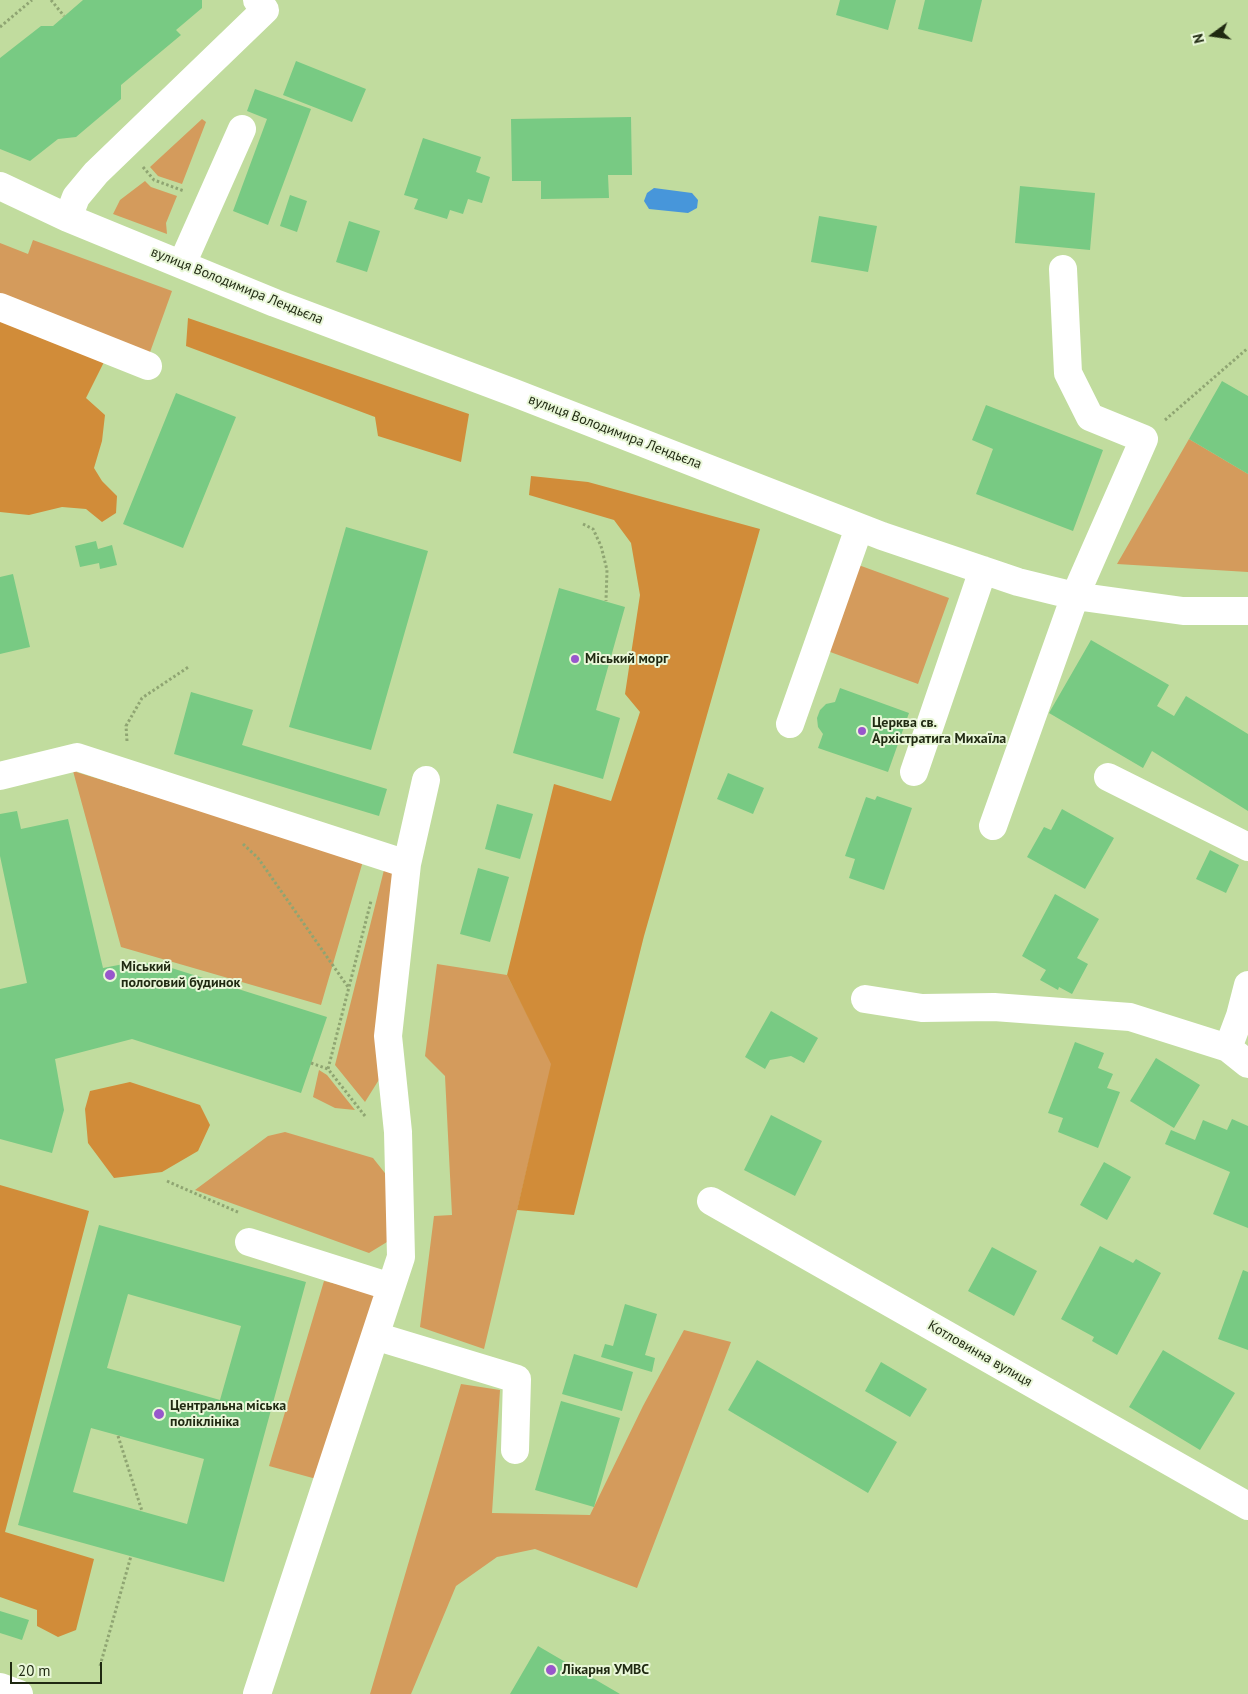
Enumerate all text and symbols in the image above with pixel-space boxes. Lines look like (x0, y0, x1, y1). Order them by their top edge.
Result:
north arrow (1188, 10, 1238, 60)
text: N (1189, 32, 1208, 45)
street label: вулиця Володимира Лендьєла (148, 244, 326, 328)
street label: вулиця Володимира Лендьєла (526, 391, 704, 473)
place label: Міський морг (585, 651, 668, 667)
marker: Міський морг (569, 653, 581, 665)
place label: Церква св. Архістратига Михаїла (872, 715, 1006, 748)
marker: Церква св. Архістратига Михаїла (856, 725, 868, 737)
place label: Міський пологовий будинок (121, 959, 240, 992)
marker: Міський пологовий будинок (103, 968, 117, 982)
street label: Котловинна вулиця (925, 1317, 1035, 1391)
place label: Центральна міська поліклініка (170, 1398, 286, 1430)
marker: Центральна міська поліклініка (152, 1407, 166, 1421)
scale bar (12, 1652, 105, 1684)
text: 20 m (18, 1661, 51, 1680)
place label: Лікарня УМВС (562, 1662, 649, 1678)
marker: Лікарня УМВС (544, 1663, 558, 1677)

